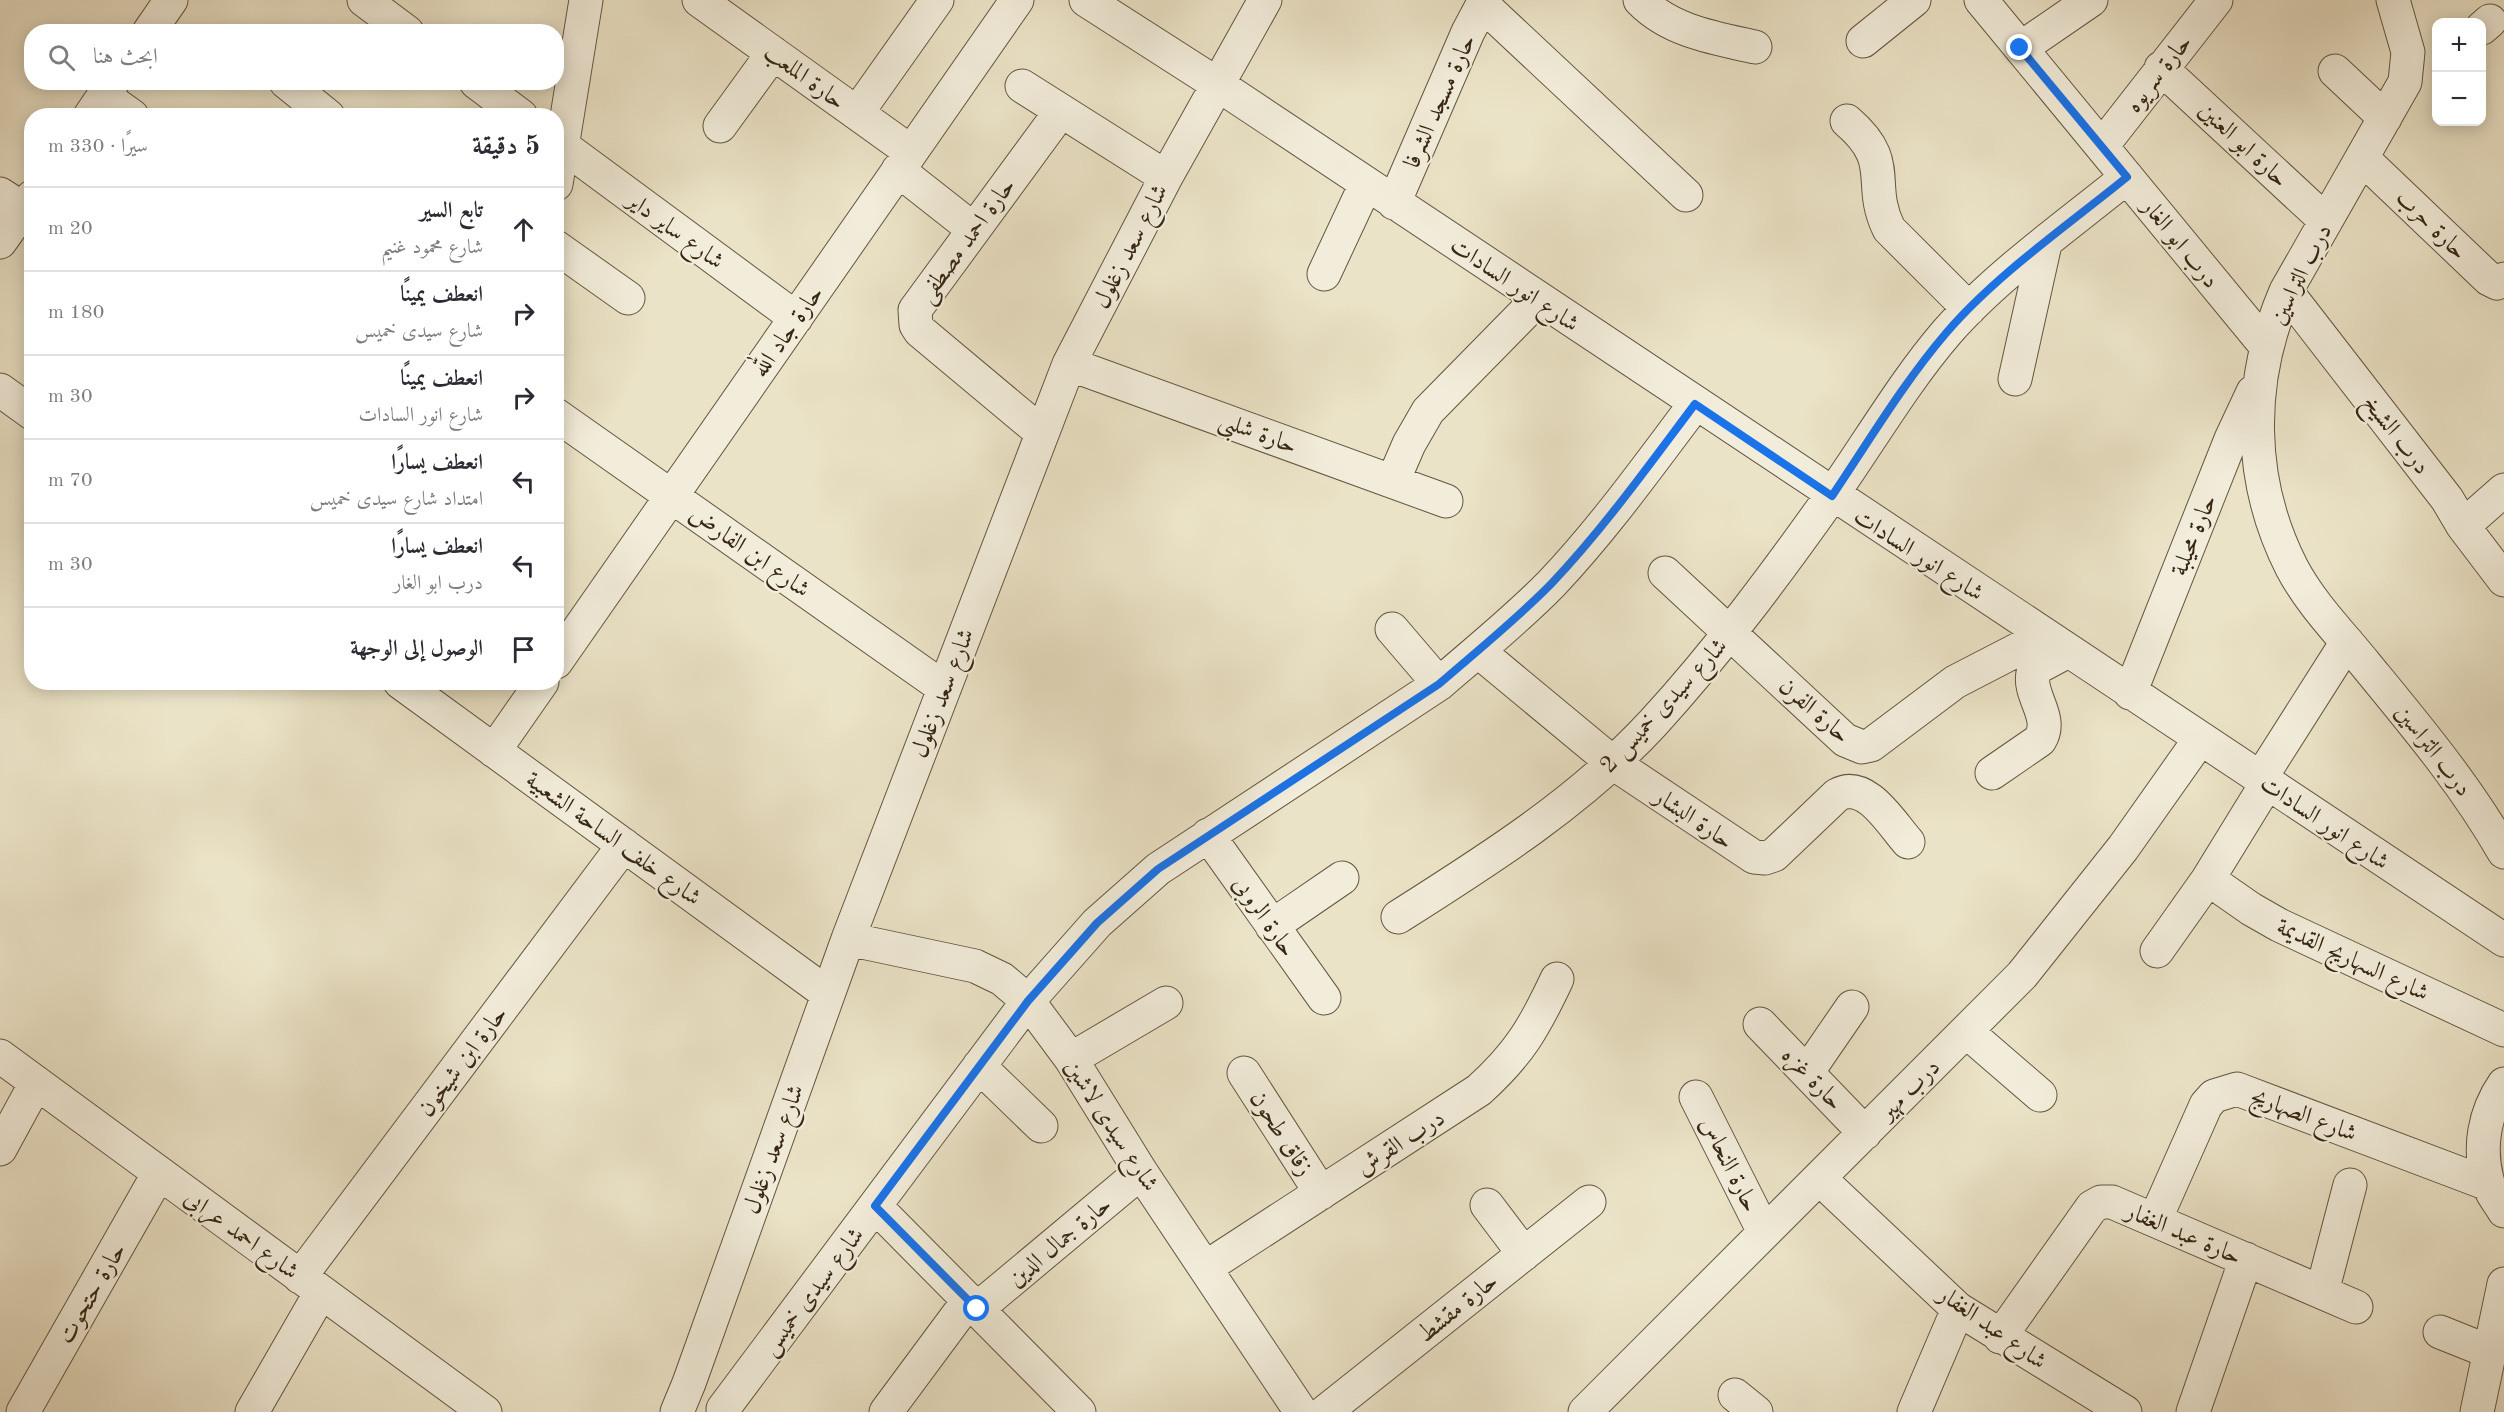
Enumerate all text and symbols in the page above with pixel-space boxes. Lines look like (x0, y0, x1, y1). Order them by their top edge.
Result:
map controls (2432, 18, 2486, 126)
button: + (2432, 18, 2486, 72)
search box (24, 24, 564, 90)
street label: حارة مسجد الشرفا (1401, 31, 1483, 173)
street label: حارة سريوه (2122, 31, 2199, 119)
route end (2006, 34, 2032, 60)
street label: حارة الملعب (758, 40, 849, 116)
icon: search (45, 41, 78, 74)
text: ابحث هنا (93, 46, 158, 68)
button: − (2432, 72, 2486, 126)
street label: حارة ابو العنين (2193, 98, 2292, 193)
text: 5 دقيقة (472, 134, 540, 160)
text: سيرًا · 330 m (48, 137, 148, 157)
street label: حارة احمد مصطفى (915, 174, 1023, 310)
street label: شارع سعد زغلول (1090, 181, 1179, 316)
street label: حارة حرب (2390, 186, 2471, 266)
street label: شارع ساير داير (616, 187, 728, 279)
street label: درب ابو الغار (2134, 193, 2223, 294)
text: تابع السير (419, 200, 483, 222)
icon: ahead (507, 213, 540, 246)
text: 20 m (48, 219, 93, 239)
street label: درب التراسين (2266, 221, 2338, 329)
street label: شارع انور السادات (1442, 234, 1583, 342)
text: شارع محمود غنيم (381, 238, 483, 258)
street label: حارة جاد الله (741, 277, 829, 382)
text: انعطف يمينًا (400, 284, 483, 306)
icon: right (507, 297, 540, 330)
text: 180 m (48, 303, 104, 323)
text: شارع سيدى خميس (355, 322, 483, 342)
text: انعطف يمينًا (400, 368, 483, 390)
icon: right (507, 381, 540, 414)
text: 30 m (48, 387, 93, 407)
street label: درب الشيخ (2352, 391, 2434, 484)
text: شارع انور السادات (358, 406, 483, 426)
street label: حارة شلبى (1213, 409, 1299, 465)
text: انعطف يسارًا (391, 452, 483, 474)
icon: left (507, 465, 540, 498)
text: 70 m (48, 471, 93, 491)
text: امتداد شارع سيدى خميس (310, 490, 483, 510)
street label: حارة محيلبة (2168, 492, 2222, 580)
street label: شارع ابن الفارض (681, 502, 813, 608)
street label: شارع انور السادات (1845, 505, 1987, 611)
text: انعطف يسارًا (391, 536, 483, 558)
icon: left (507, 549, 540, 582)
text: 30 m (48, 555, 93, 575)
text: درب ابو الغار (394, 574, 483, 594)
street label: شارع سعد زغلول (908, 626, 985, 764)
icon: arrive (507, 633, 540, 666)
street label: شارع سيدى خميس 2 (1596, 634, 1737, 782)
text: الوصول إلى الوجهة (350, 638, 483, 660)
street label: حارة الفرن (1773, 674, 1854, 749)
street label: درب التراسين (2389, 701, 2475, 802)
street label: شارع خلف الساحة الشعبية (517, 768, 705, 916)
street label: شارع انور السادات (2252, 772, 2393, 880)
street label: حارة البشار (1648, 784, 1737, 855)
street label: حارة الروبى (1225, 872, 1300, 963)
street label: شارع السهاريج القديمة (2270, 915, 2432, 1012)
street label: حارة ابن شيخون (415, 1003, 513, 1122)
street label: حارة غزه (1774, 1043, 1847, 1117)
street label: درب مهير (1873, 1055, 1946, 1128)
street label: شارع سيدى لاشين (1054, 1056, 1162, 1199)
street label: شارع سعد زغلول (740, 1082, 815, 1220)
street label: شارع الصهاريج (2245, 1085, 2360, 1153)
street label: زقاق طحون (1243, 1087, 1316, 1181)
street label: درب القرش (1353, 1106, 1450, 1182)
street label: حارة النحاس (1694, 1114, 1762, 1216)
street label: شارع احمد عرابى (176, 1186, 302, 1290)
street label: حارة جمال الدين (1004, 1193, 1117, 1292)
street label: حارة عبد الغفار (2120, 1199, 2244, 1270)
street label: شارع سيدى خميس (758, 1224, 874, 1364)
street label: حارة حتحوت (54, 1240, 132, 1349)
street label: حارة مقشط (1413, 1268, 1503, 1348)
street label: شارع عبد الغفار (1928, 1282, 2050, 1380)
route start (963, 1295, 989, 1321)

